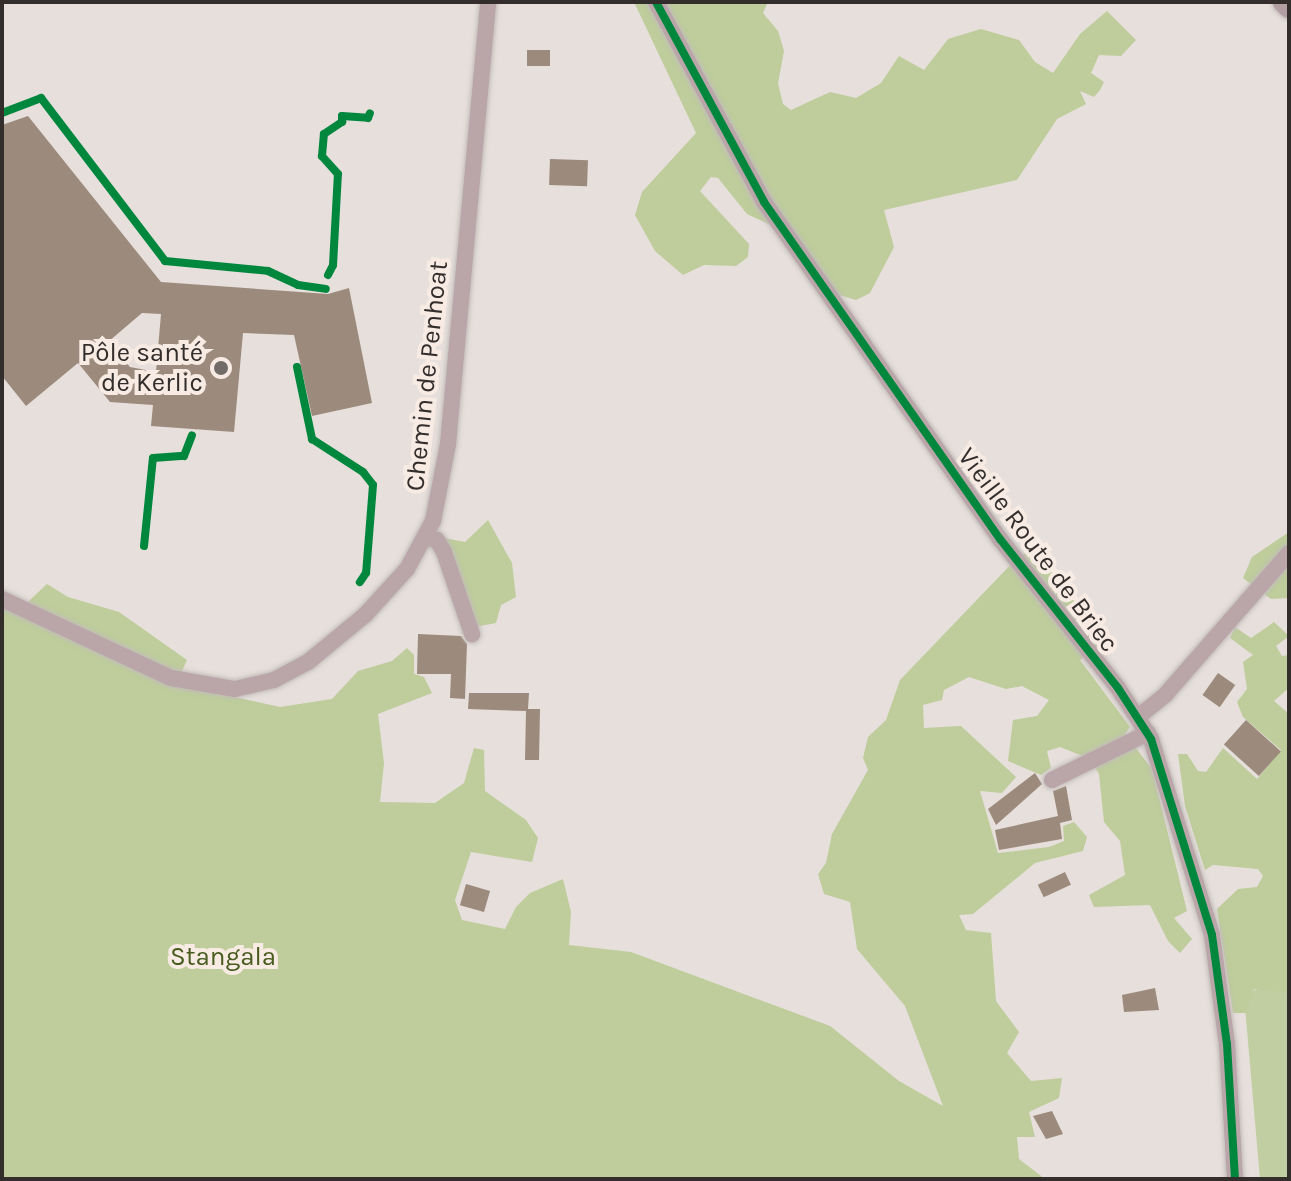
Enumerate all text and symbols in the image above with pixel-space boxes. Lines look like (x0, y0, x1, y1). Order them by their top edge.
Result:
street label: Chemin de Penhoat (399, 259, 455, 493)
place label: Pôle santé de Kerlic (81, 337, 203, 398)
marker: Pôle santé de Kerlic (210, 357, 232, 379)
street label: Vieille Route de Briec (951, 442, 1125, 658)
park label: Stangala (170, 941, 276, 973)

